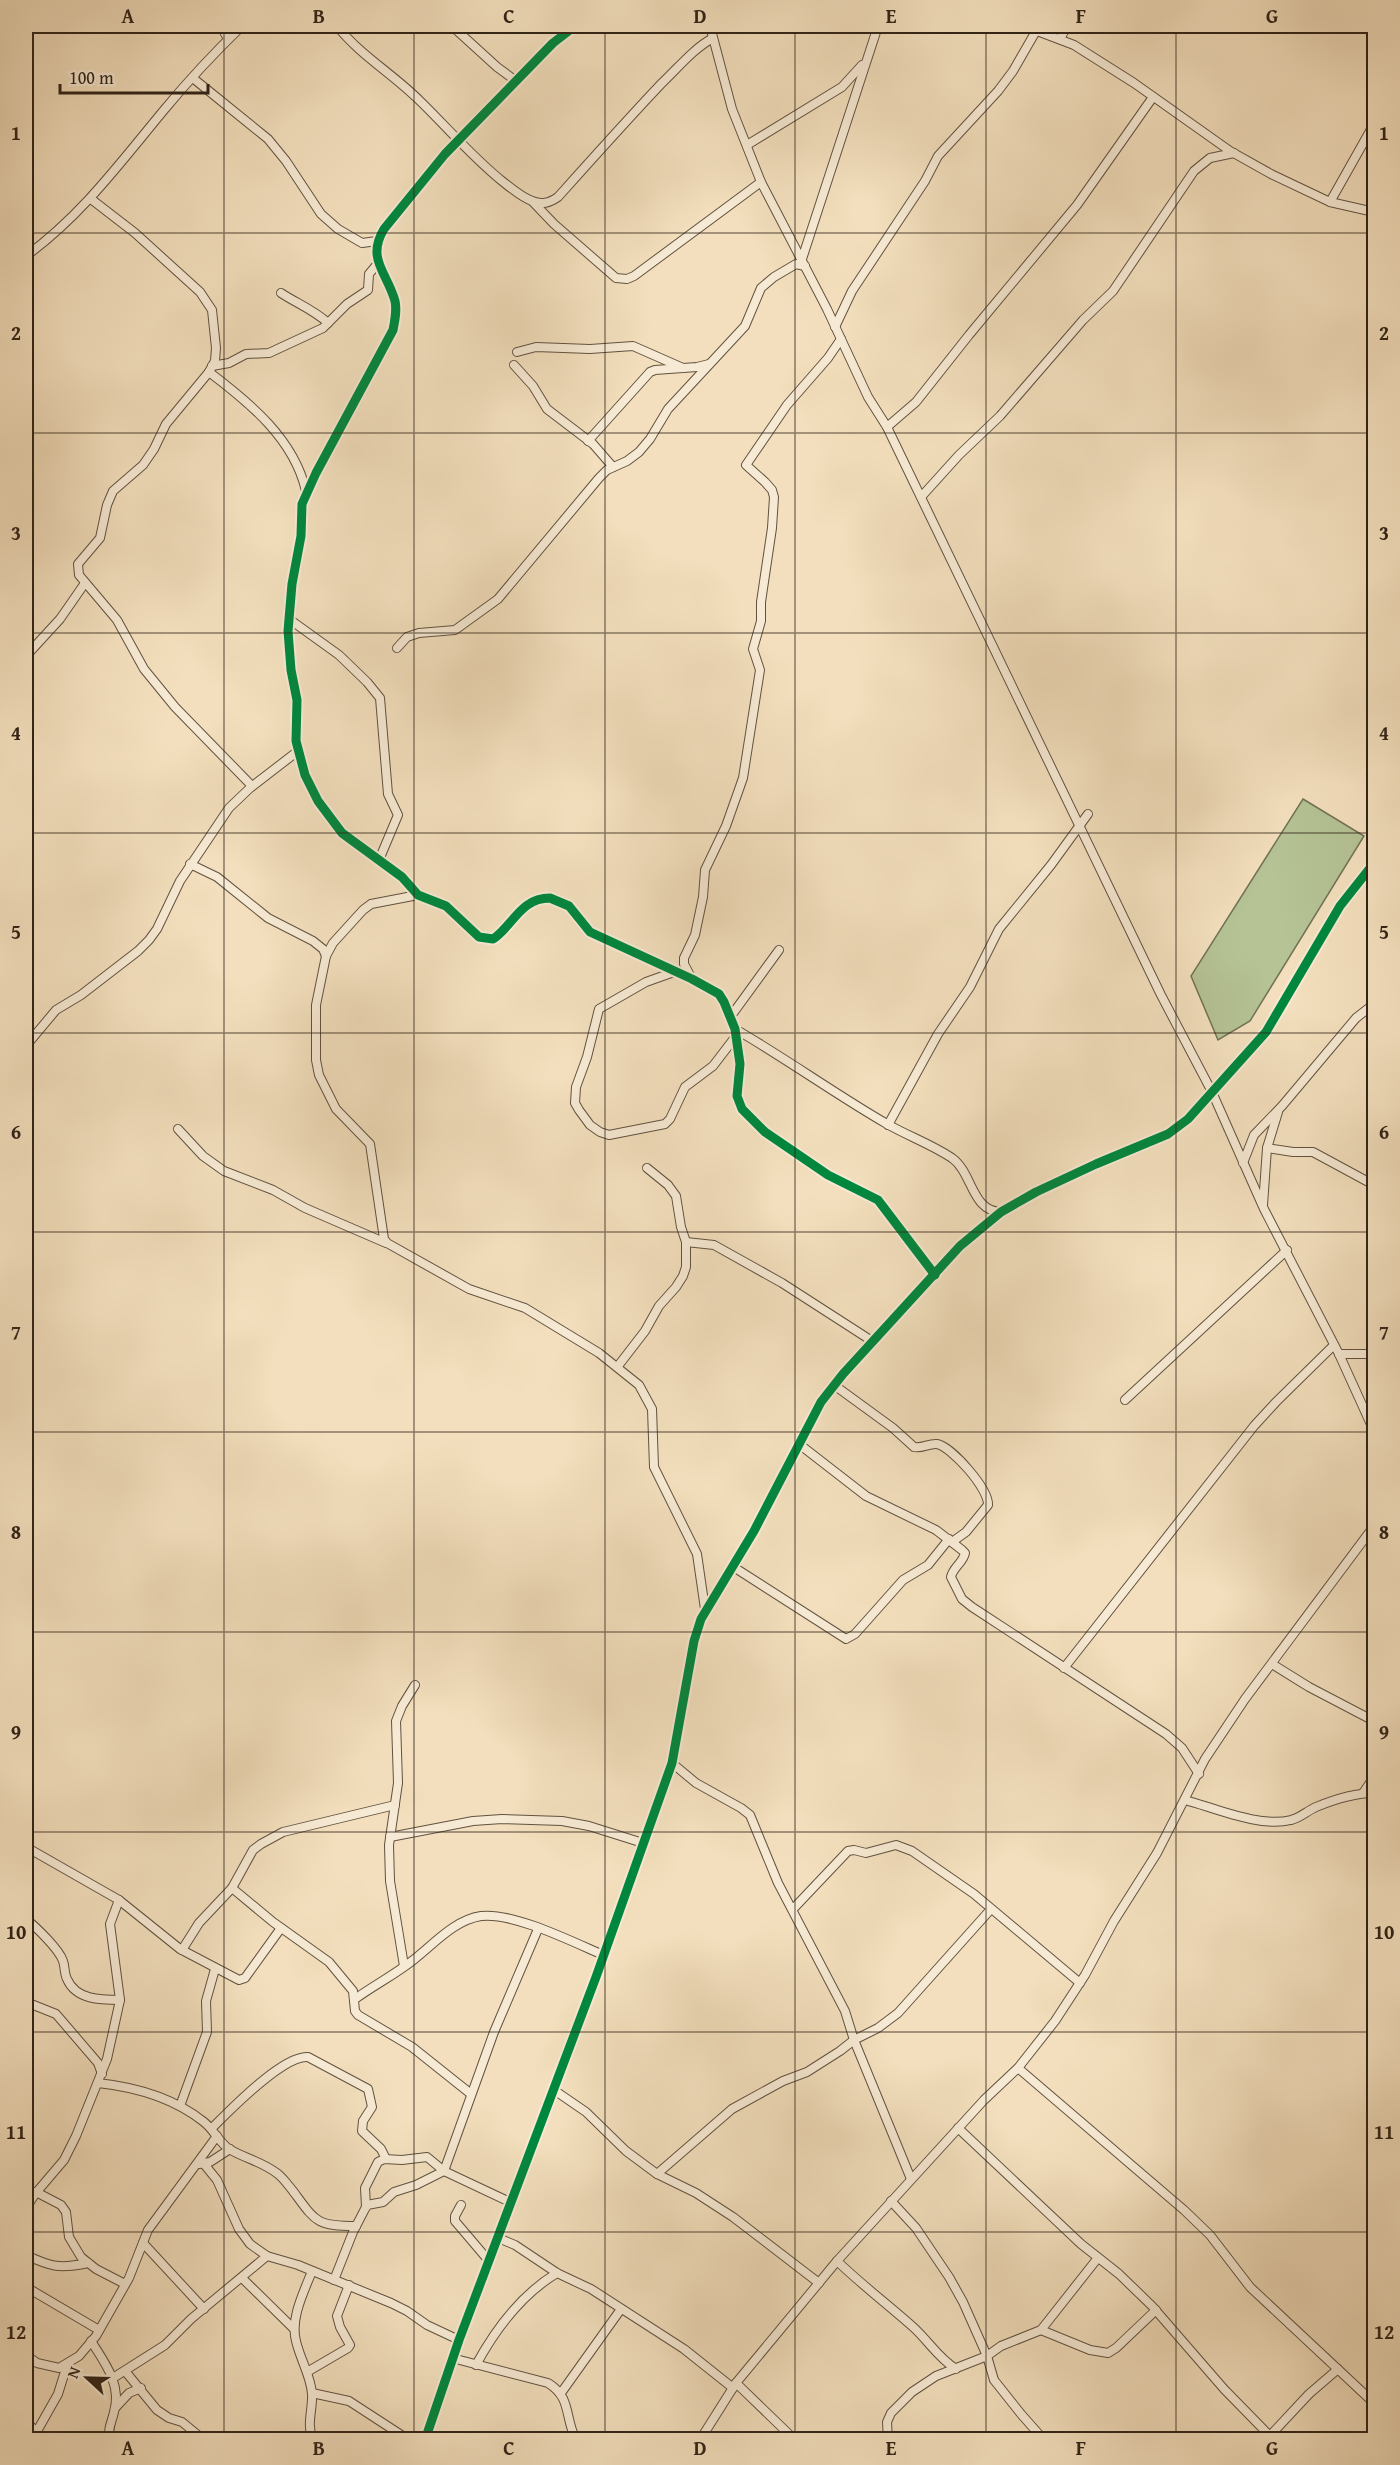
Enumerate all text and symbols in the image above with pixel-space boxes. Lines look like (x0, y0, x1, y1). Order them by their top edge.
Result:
text: A (122, 1, 135, 30)
text: B (313, 1, 325, 30)
text: C (503, 1, 515, 30)
text: D (693, 1, 707, 30)
text: E (886, 1, 897, 30)
text: F (1076, 1, 1086, 30)
text: G (1266, 1, 1278, 30)
scale bar (60, 57, 208, 95)
text: 100 m (69, 64, 114, 91)
text: 1 (11, 118, 21, 147)
text: 1 (1379, 118, 1389, 147)
text: 2 (11, 318, 21, 347)
text: 2 (1379, 318, 1389, 347)
text: 3 (11, 518, 21, 547)
text: 3 (1379, 518, 1389, 547)
text: 4 (11, 718, 21, 747)
text: 4 (1379, 718, 1389, 747)
text: 5 (11, 917, 21, 946)
text: 5 (1379, 917, 1389, 946)
text: 6 (11, 1117, 21, 1146)
text: 6 (1379, 1117, 1389, 1146)
text: 7 (11, 1317, 21, 1346)
text: 7 (1379, 1317, 1389, 1346)
text: 8 (11, 1517, 21, 1546)
text: 8 (1379, 1517, 1389, 1546)
text: 9 (11, 1717, 21, 1746)
text: 9 (1379, 1717, 1389, 1746)
text: 10 (6, 1917, 26, 1946)
text: 10 (1374, 1917, 1394, 1946)
text: 11 (6, 2117, 26, 2146)
text: 11 (1374, 2117, 1394, 2146)
text: 12 (6, 2317, 26, 2346)
text: 12 (1374, 2317, 1394, 2346)
north arrow (57, 2348, 117, 2408)
text: N (60, 2363, 86, 2382)
text: A (122, 2433, 135, 2462)
text: B (313, 2433, 325, 2462)
text: C (503, 2433, 515, 2462)
text: D (693, 2433, 707, 2462)
text: E (886, 2433, 897, 2462)
text: F (1076, 2433, 1086, 2462)
text: G (1266, 2433, 1278, 2462)

